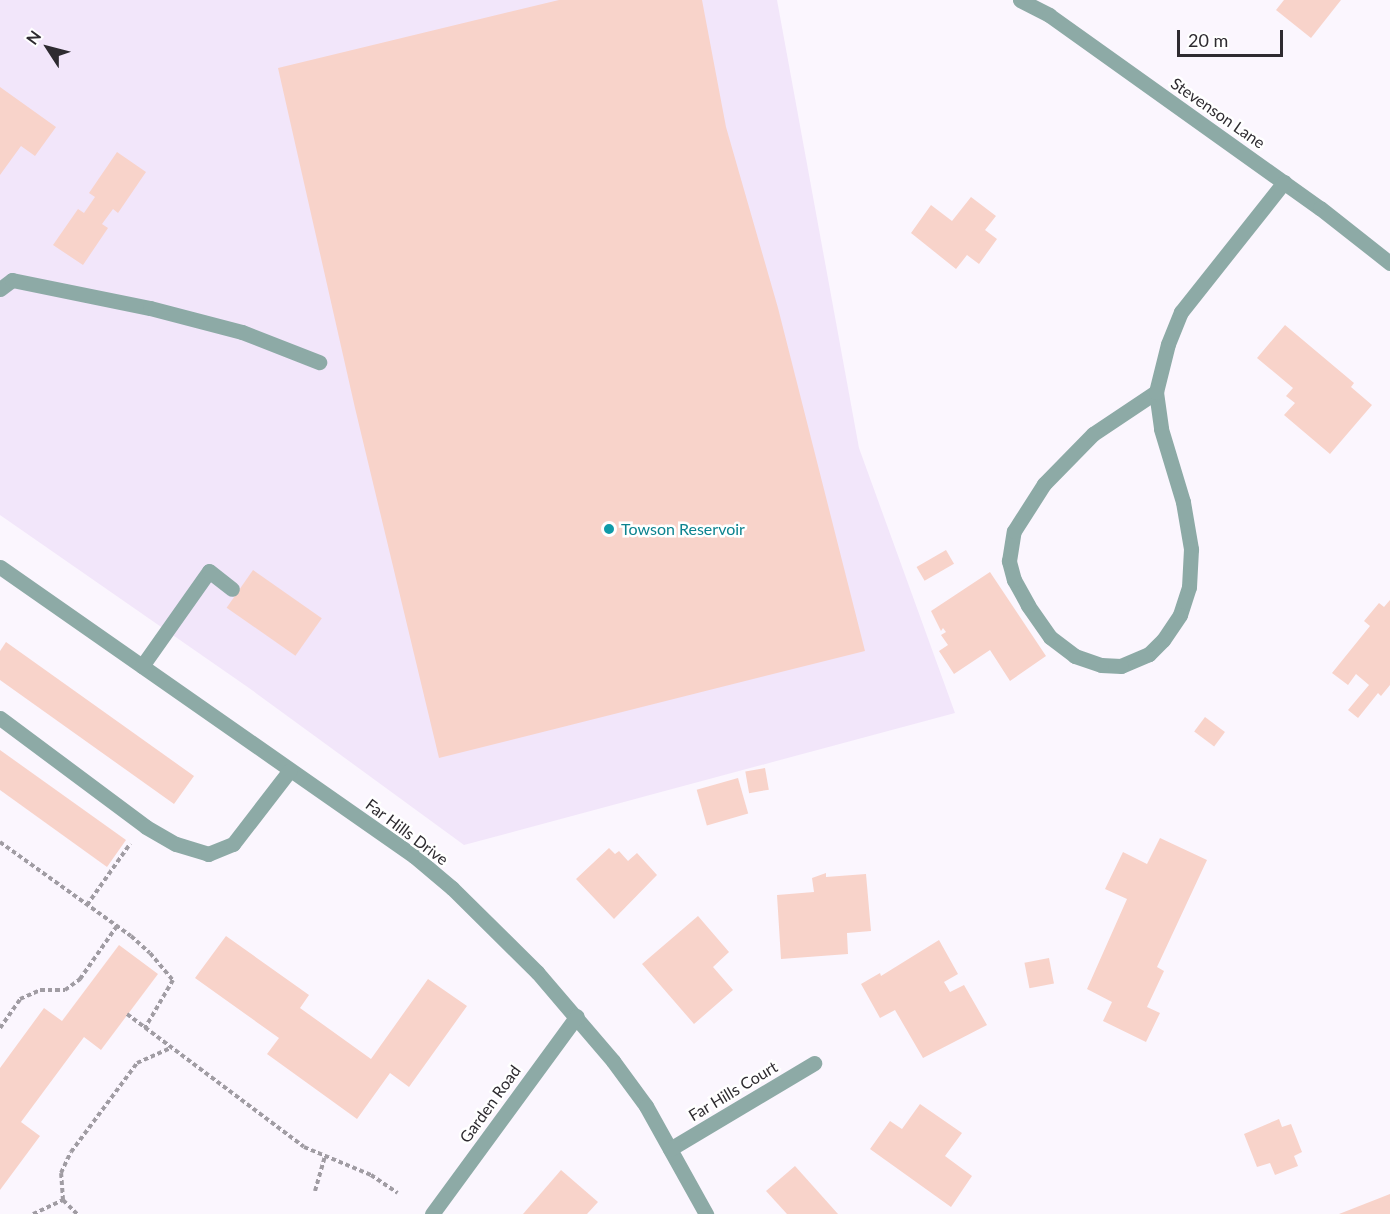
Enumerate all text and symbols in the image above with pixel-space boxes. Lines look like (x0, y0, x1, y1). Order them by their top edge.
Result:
north arrow (18, 18, 78, 78)
scale bar (1180, 18, 1286, 56)
text: N (22, 27, 44, 48)
text: 20 m (1188, 29, 1228, 51)
street label: Stevenson Lane (1167, 74, 1269, 152)
place label: Towson Reservoir (621, 519, 745, 539)
marker: Towson Reservoir (602, 522, 616, 536)
street label: Far Hills Drive (362, 795, 452, 869)
street label: Far Hills Court (685, 1057, 781, 1125)
street label: Garden Road (455, 1062, 525, 1146)

